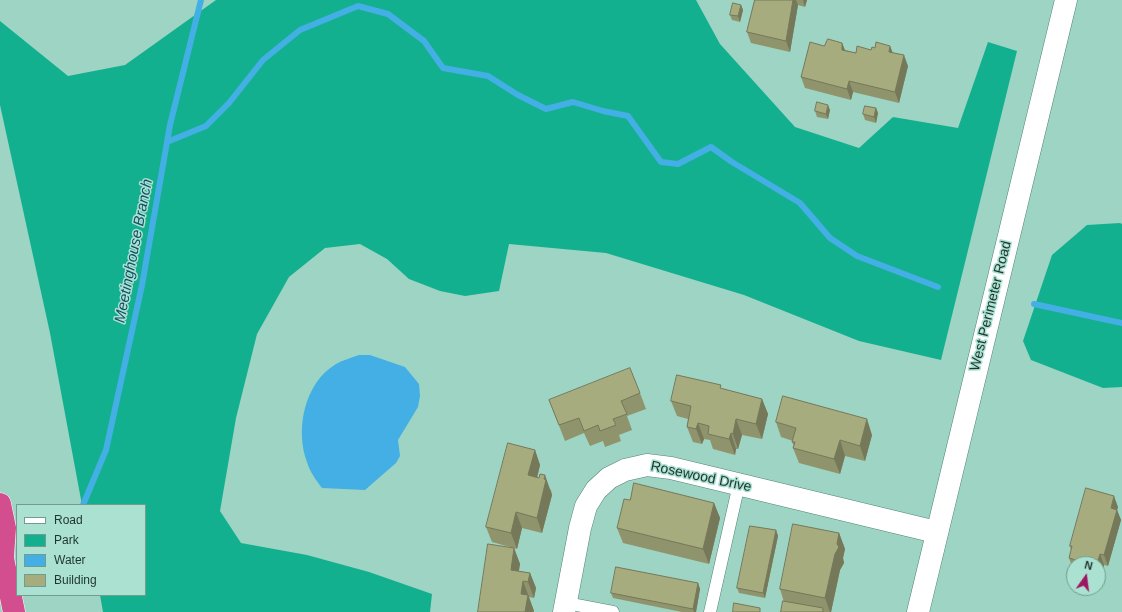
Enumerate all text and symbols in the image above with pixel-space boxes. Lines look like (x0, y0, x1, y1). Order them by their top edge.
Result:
water label: Meetinghouse Branch (111, 178, 157, 324)
street label: West Perimeter Road (967, 239, 1015, 373)
street label: Rosewood Drive (649, 458, 753, 496)
legend (16, 504, 146, 596)
text: Road (54, 513, 83, 527)
text: Park (54, 533, 79, 547)
text: Water (54, 553, 86, 567)
north arrow (1066, 556, 1106, 596)
text: N (1083, 559, 1094, 572)
text: Building (54, 573, 97, 587)

